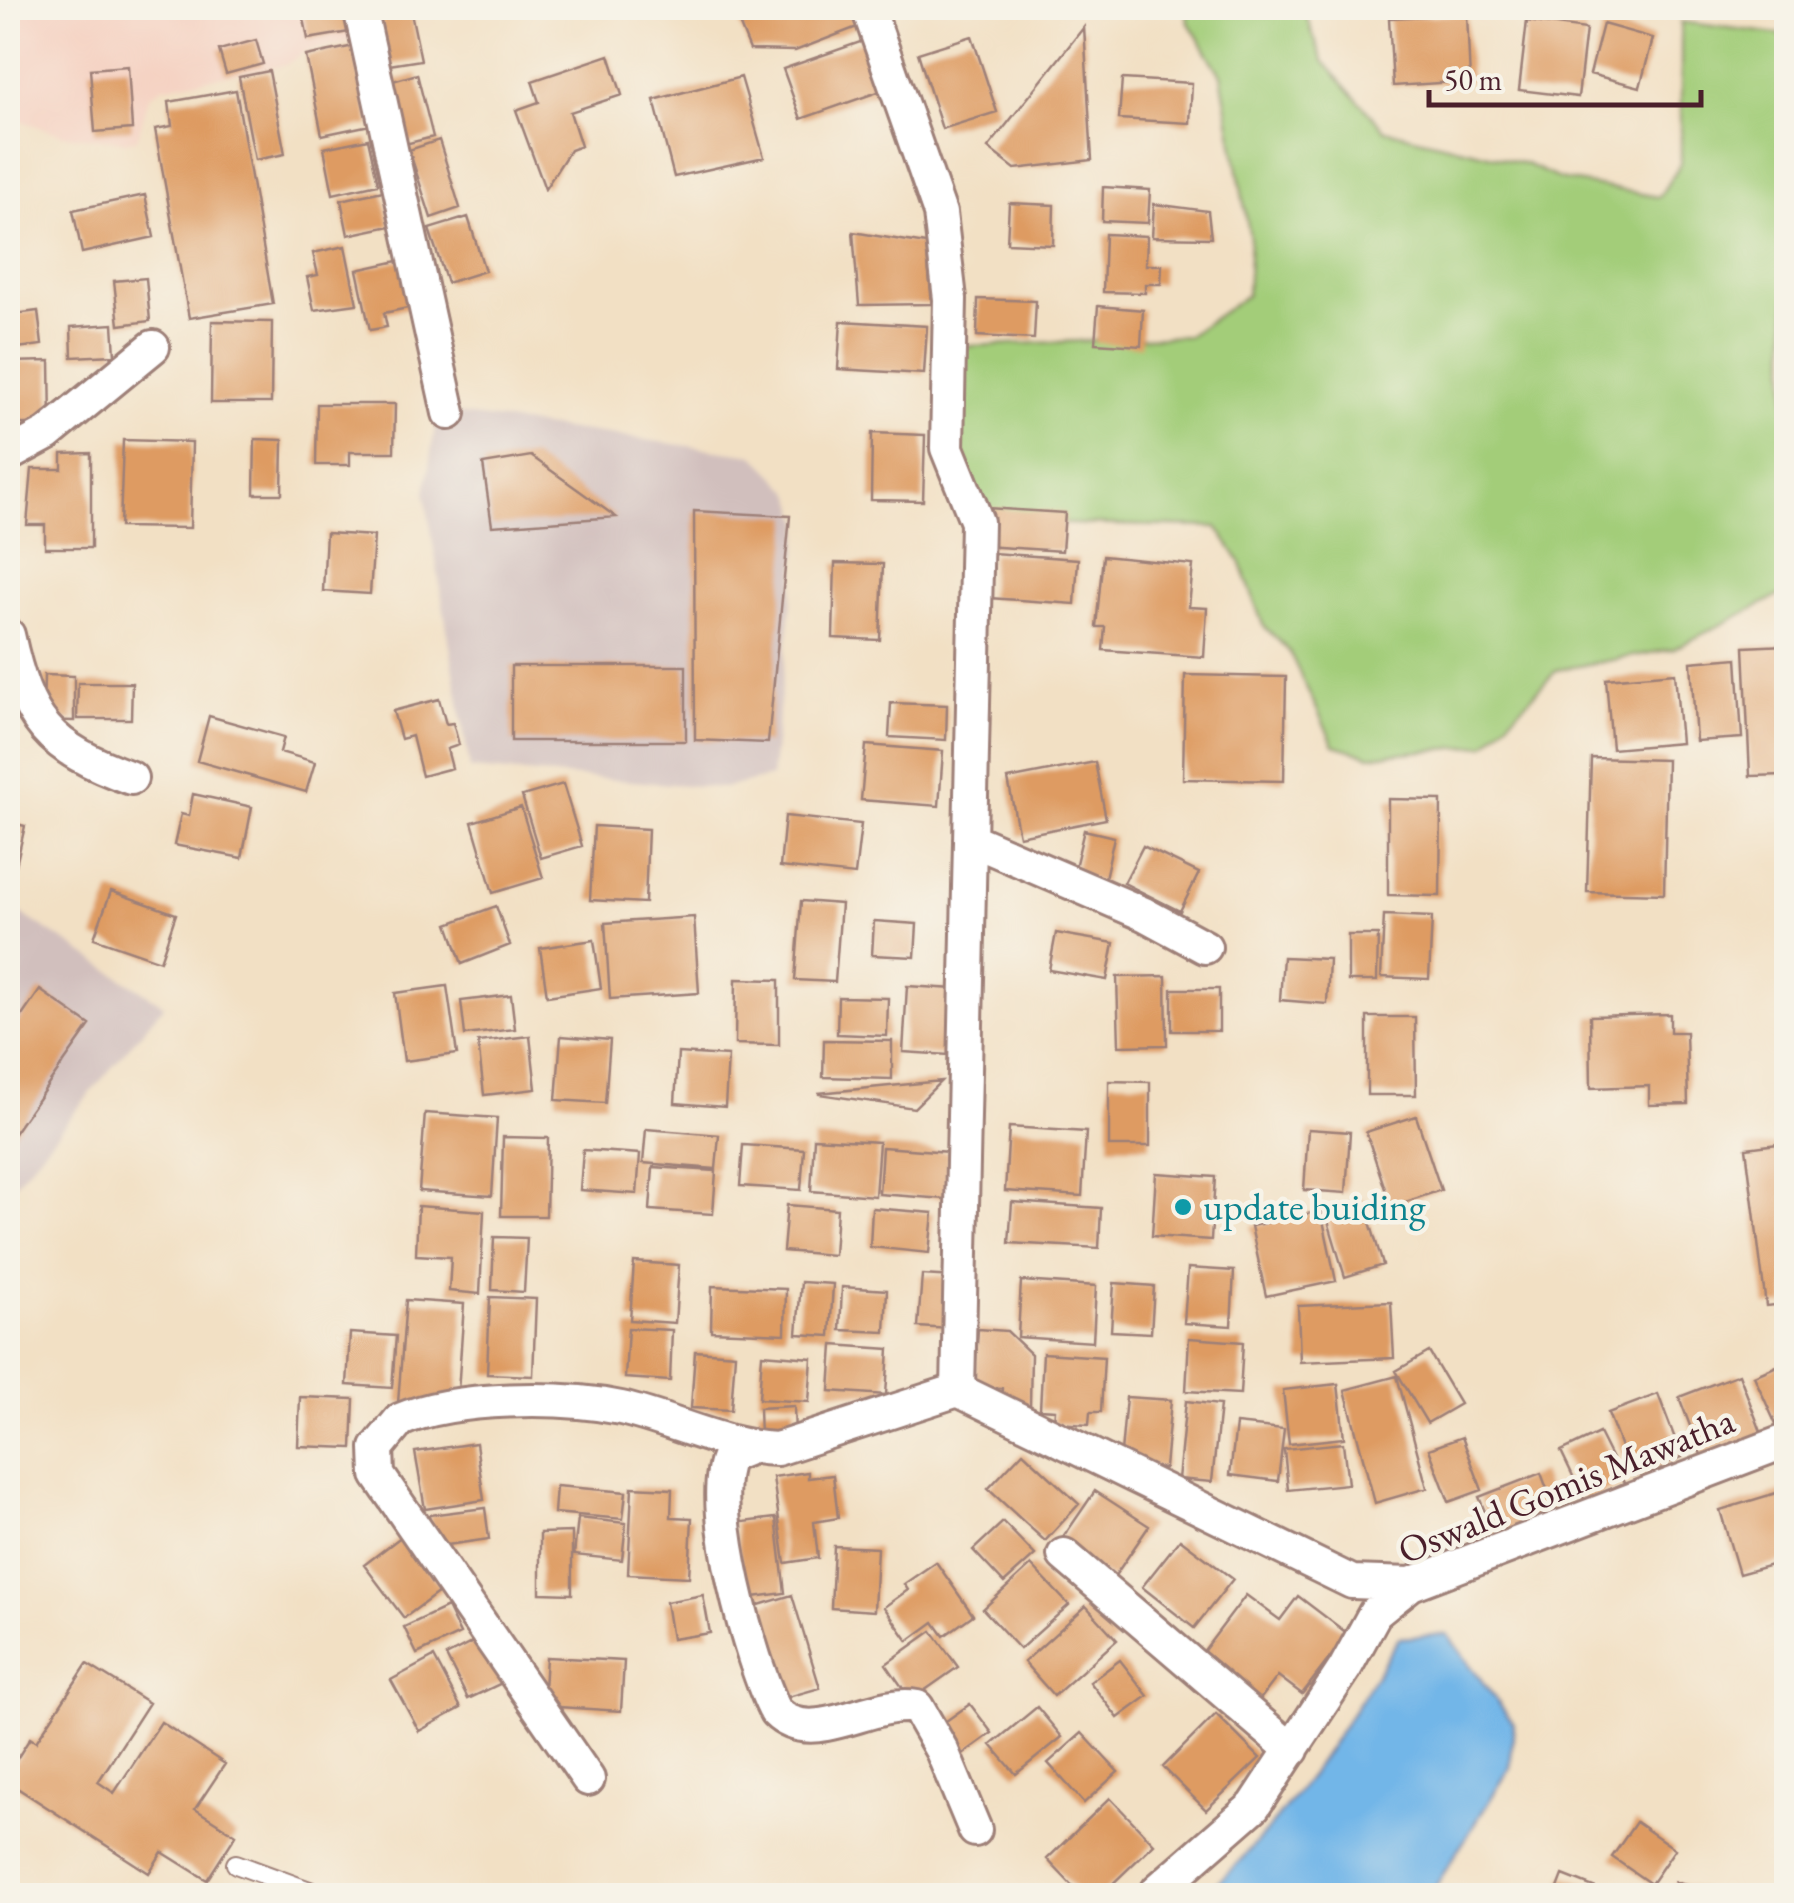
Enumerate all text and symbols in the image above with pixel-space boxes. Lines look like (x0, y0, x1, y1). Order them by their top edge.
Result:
scale bar (1429, 45, 1702, 107)
text: 50 m (1444, 60, 1502, 99)
place label: update buiding (1203, 1182, 1426, 1231)
marker: update buiding (1172, 1196, 1194, 1218)
street label: Oswald Gomis Mawatha (1391, 1394, 1742, 1574)

